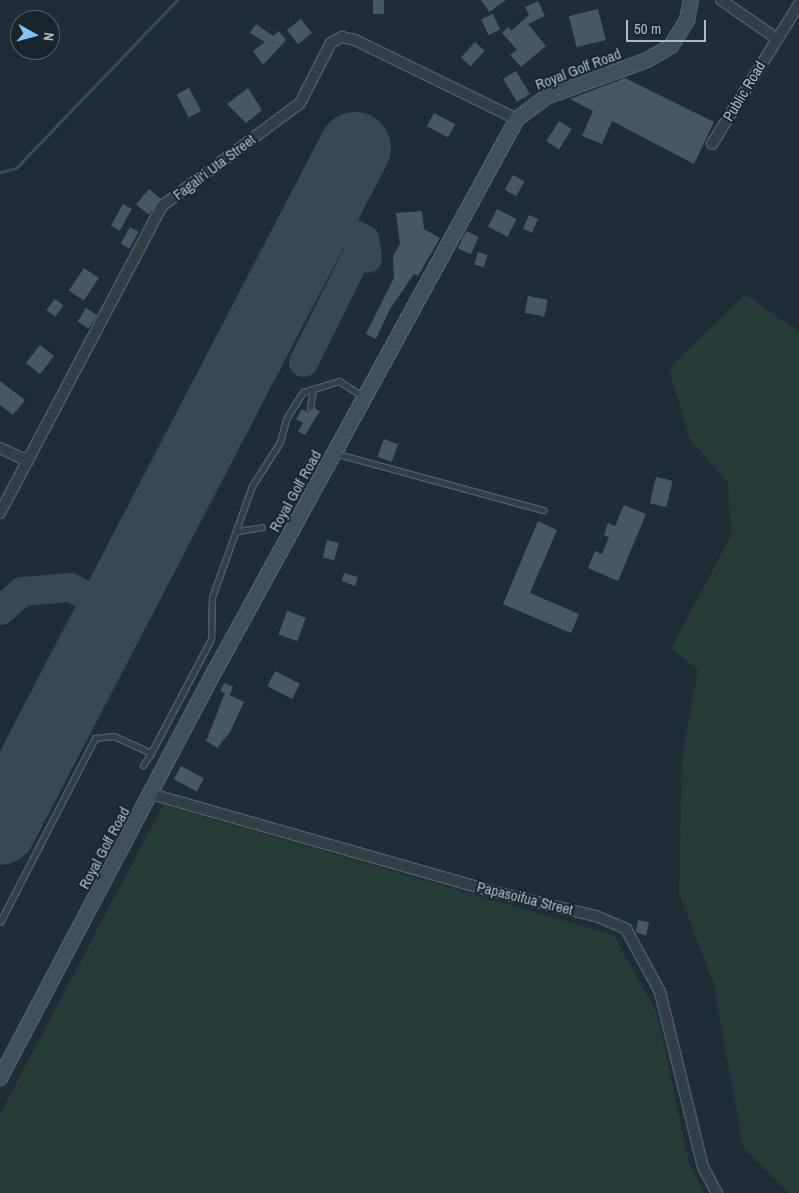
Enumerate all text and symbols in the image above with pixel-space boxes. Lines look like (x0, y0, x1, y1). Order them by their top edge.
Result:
north arrow (10, 10, 60, 60)
scale bar (629, 10, 709, 42)
text: 50 m (634, 18, 661, 39)
text: N (39, 31, 58, 42)
street label: Royal Golf Road (533, 44, 623, 94)
street label: Public Road (719, 58, 769, 124)
street label: Fagali'i Uta Street (169, 130, 259, 204)
street label: Royal Golf Road (265, 447, 325, 535)
street label: Royal Golf Road (75, 804, 133, 892)
street label: Papasoifua Street (475, 877, 575, 919)

